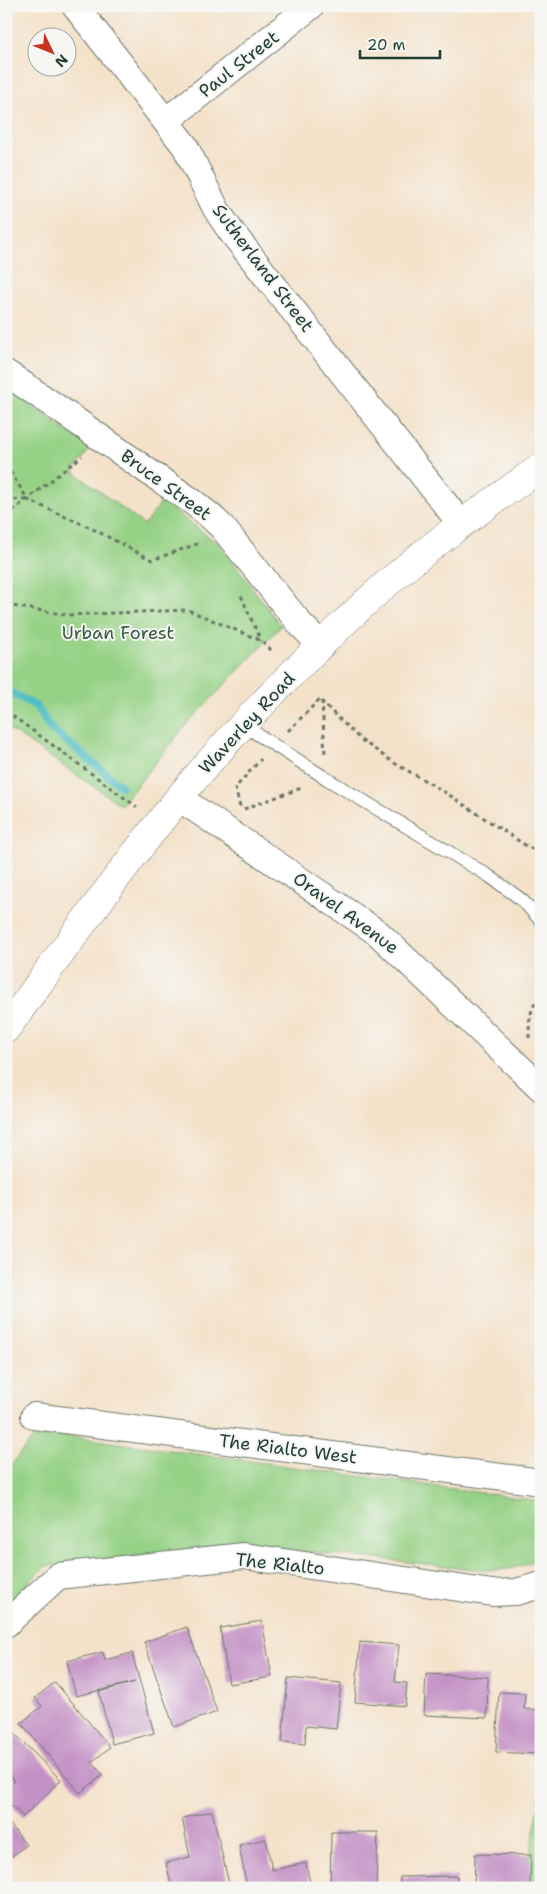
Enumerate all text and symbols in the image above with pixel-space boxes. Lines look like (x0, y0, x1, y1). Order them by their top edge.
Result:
street label: Paul Street (194, 25, 284, 103)
north arrow (28, 28, 78, 78)
scale bar (360, 28, 440, 60)
text: 20 m (367, 35, 406, 55)
text: N (51, 51, 72, 71)
street label: Sutherland Street (207, 199, 319, 337)
street label: Bruce Street (116, 444, 216, 526)
park label: Urban Forest (62, 621, 174, 645)
street label: Waverley Road (193, 667, 301, 779)
street label: Oravel Avenue (288, 867, 404, 959)
street label: The Rialto West (218, 1429, 358, 1469)
street label: The Rialto (234, 1547, 326, 1581)

